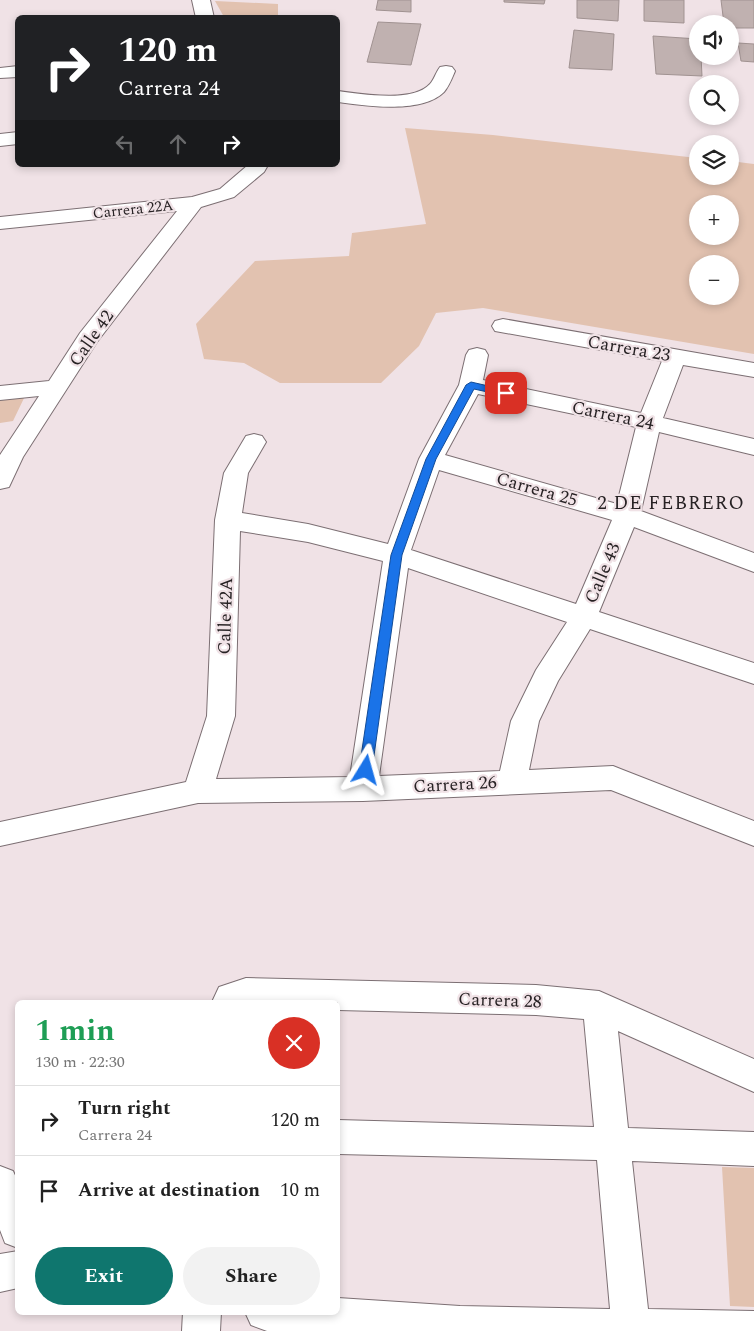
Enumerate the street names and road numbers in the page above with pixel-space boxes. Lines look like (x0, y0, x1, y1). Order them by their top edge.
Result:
street label: Carrera 22A (92, 194, 174, 225)
street label: Calle 42 (62, 305, 121, 372)
street label: Carrera 23 (585, 328, 672, 369)
street label: Carrera 24 (569, 394, 657, 437)
street label: Carrera 25 (493, 465, 581, 514)
street label: Calle 43 (578, 539, 627, 608)
street label: Calle 42A (211, 577, 240, 655)
street label: Carrera 26 (413, 769, 497, 800)
street label: Carrera 28 (458, 986, 542, 1015)

